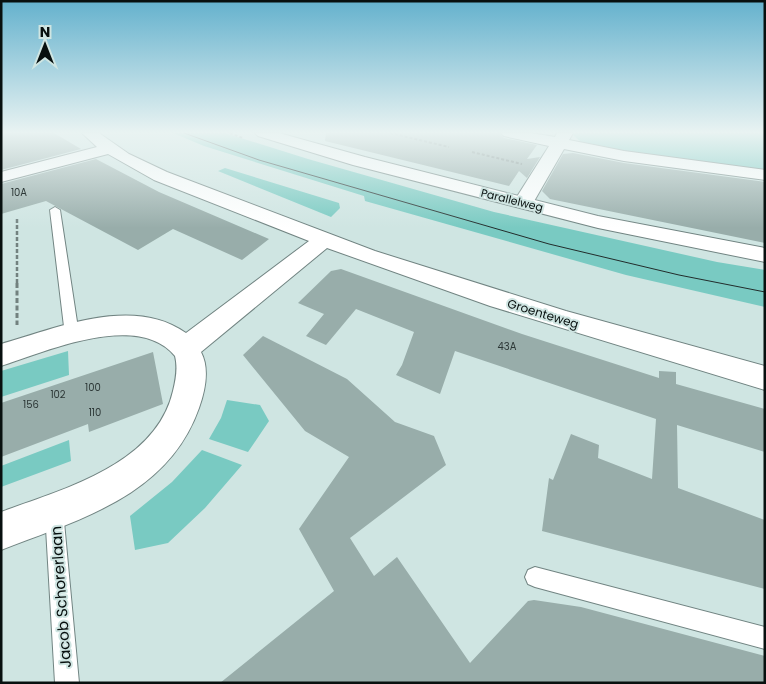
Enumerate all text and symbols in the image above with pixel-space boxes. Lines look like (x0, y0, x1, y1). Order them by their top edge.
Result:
north arrow (20, 20, 70, 70)
text: N (40, 22, 50, 42)
house number: 10A (11, 185, 27, 200)
street label: Parallelweg (479, 185, 545, 215)
street label: Groenteweg (505, 295, 581, 332)
house number: 43A (498, 339, 517, 354)
house number: 100 (85, 380, 101, 395)
house number: 102 (50, 387, 66, 402)
house number: 156 (23, 397, 39, 412)
house number: 110 (89, 405, 101, 420)
street label: Jacob Schorerlaan (45, 525, 76, 669)

